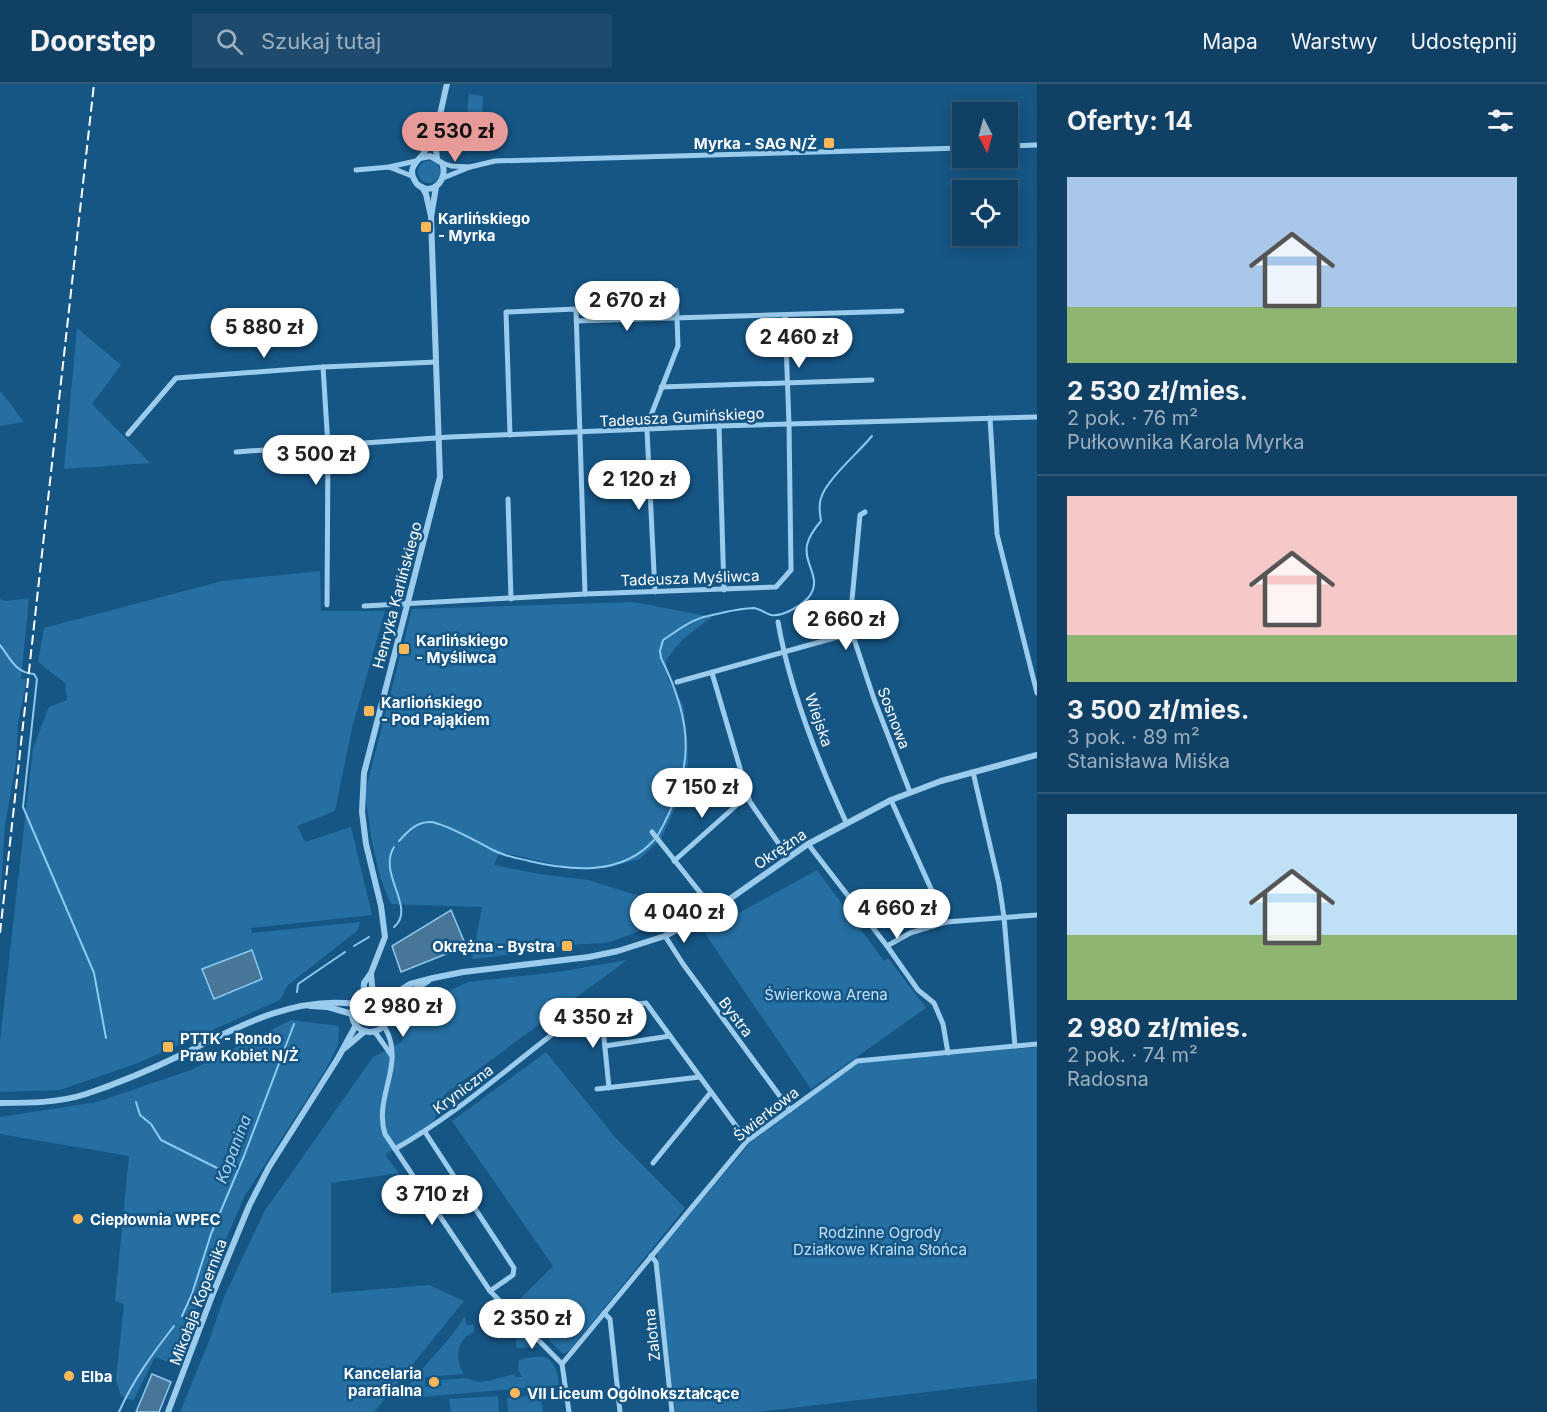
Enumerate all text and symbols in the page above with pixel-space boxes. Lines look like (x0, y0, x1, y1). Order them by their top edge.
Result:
search box (192, 14, 612, 68)
text: Doorstep (30, 24, 156, 58)
icon: search (213, 25, 246, 58)
text: Szukaj tutaj (261, 28, 381, 54)
text: Mapa (1202, 29, 1258, 54)
text: Warstwy (1291, 29, 1377, 54)
text: Udostępnij (1410, 29, 1517, 54)
north arrow (952, 102, 1018, 168)
map controls (952, 102, 1018, 246)
icon: filters (1484, 104, 1517, 137)
text: Oferty: 14 (1067, 105, 1193, 136)
pin: 2 530 zł (393, 112, 517, 163)
text: 2 530 zł (416, 119, 494, 143)
place label: Myrka - SAG N/Ż (694, 134, 817, 153)
marker: Myrka - SAG N/Ż (822, 136, 836, 150)
button: locate (952, 180, 1018, 246)
place label: Karlińskiego - Myrka (438, 209, 530, 245)
icon: home (1238, 216, 1346, 324)
marker: Karlińskiego - Myrka (419, 220, 433, 234)
pin: 2 670 zł (565, 281, 689, 332)
text: 2 670 zł (589, 288, 665, 312)
pin: 5 880 zł (202, 308, 326, 359)
text: 5 880 zł (225, 315, 303, 339)
pin: 2 460 zł (737, 318, 861, 369)
text: 2 460 zł (760, 325, 838, 349)
text: 2 530 zł/mies. (1067, 375, 1248, 406)
street label: Tadeusza Gumińskiego (599, 403, 765, 431)
text: 2 pok. · 76 m² (1067, 406, 1198, 430)
text: Pułkownika Karola Myrka (1067, 430, 1304, 454)
pin: 3 500 zł (254, 435, 378, 486)
text: 3 500 zł (276, 442, 356, 466)
pin: 2 120 zł (577, 460, 701, 511)
text: 2 120 zł (602, 467, 676, 491)
street label: Henryka Karlińskiego (368, 519, 426, 671)
icon: home (1238, 535, 1346, 643)
street label: Tadeusza Myśliwca (620, 566, 760, 590)
pin: 2 660 zł (784, 600, 908, 651)
text: 2 660 zł (807, 607, 885, 631)
place label: Karlińskiego - Myśliwca (416, 631, 508, 667)
marker: Karlińskiego - Myśliwca (397, 642, 411, 656)
street label: Sosnowa (874, 684, 914, 752)
street label: Wiejska (801, 691, 837, 749)
place label: Karliońskiego - Pod Pająkiem (381, 693, 490, 729)
text: 3 500 zł/mies. (1067, 694, 1249, 725)
marker: Karliońskiego - Pod Pająkiem (362, 704, 376, 718)
text: 3 pok. · 89 m² (1067, 725, 1200, 749)
text: Stanisława Miśka (1067, 749, 1230, 773)
pin: 7 150 zł (640, 768, 764, 819)
text: 7 150 zł (666, 775, 738, 799)
street label: Okrężna (750, 825, 810, 873)
icon: home (1238, 853, 1346, 961)
pin: 4 660 zł (835, 889, 959, 940)
pin: 4 040 zł (622, 893, 746, 944)
text: 4 660 zł (857, 896, 937, 920)
text: 4 040 zł (644, 900, 724, 924)
place label: Okrężna - Bystra (432, 937, 555, 956)
marker: Okrężna - Bystra (560, 939, 574, 953)
park label: Świerkowa Arena (764, 985, 888, 1004)
pin: 2 980 zł (341, 987, 465, 1038)
street label: Bystra (715, 993, 757, 1041)
text: 2 980 zł (364, 994, 442, 1018)
pin: 4 350 zł (531, 998, 655, 1049)
text: 4 350 zł (553, 1005, 633, 1029)
text: 2 980 zł/mies. (1067, 1012, 1249, 1043)
place label: PTTK - Rondo Praw Kobiet N/Ż (180, 1029, 299, 1065)
marker: PTTK - Rondo Praw Kobiet N/Ż (161, 1040, 175, 1054)
text: 2 pok. · 74 m² (1067, 1043, 1198, 1067)
street label: Kryniczna (429, 1060, 497, 1118)
text: Radosna (1067, 1067, 1149, 1091)
street label: Świerkowa (730, 1083, 802, 1145)
water label: Kopanina (211, 1112, 255, 1186)
pin: 3 710 zł (370, 1175, 494, 1226)
text: 3 710 zł (396, 1182, 469, 1206)
place label: Ciepłownia WPEC (90, 1210, 221, 1229)
marker: Ciepłownia WPEC (71, 1212, 85, 1226)
park label: Rodzinne Ogrody Działkowe Kraina Słońca (793, 1223, 967, 1259)
street label: Mikołaja Kopernika (165, 1236, 231, 1368)
pin: 2 350 zł (470, 1299, 594, 1350)
text: 2 350 zł (493, 1306, 571, 1330)
street label: Zalotna (640, 1308, 664, 1362)
place label: Kancelaria parafialna (344, 1364, 422, 1400)
place label: Elba (81, 1367, 113, 1386)
marker: Elba (62, 1369, 76, 1383)
marker: Kancelaria parafialna (427, 1375, 441, 1389)
place label: VII Liceum Ogólnokształcące (527, 1384, 739, 1403)
marker: VII Liceum Ogólnokształcące (508, 1386, 522, 1400)

